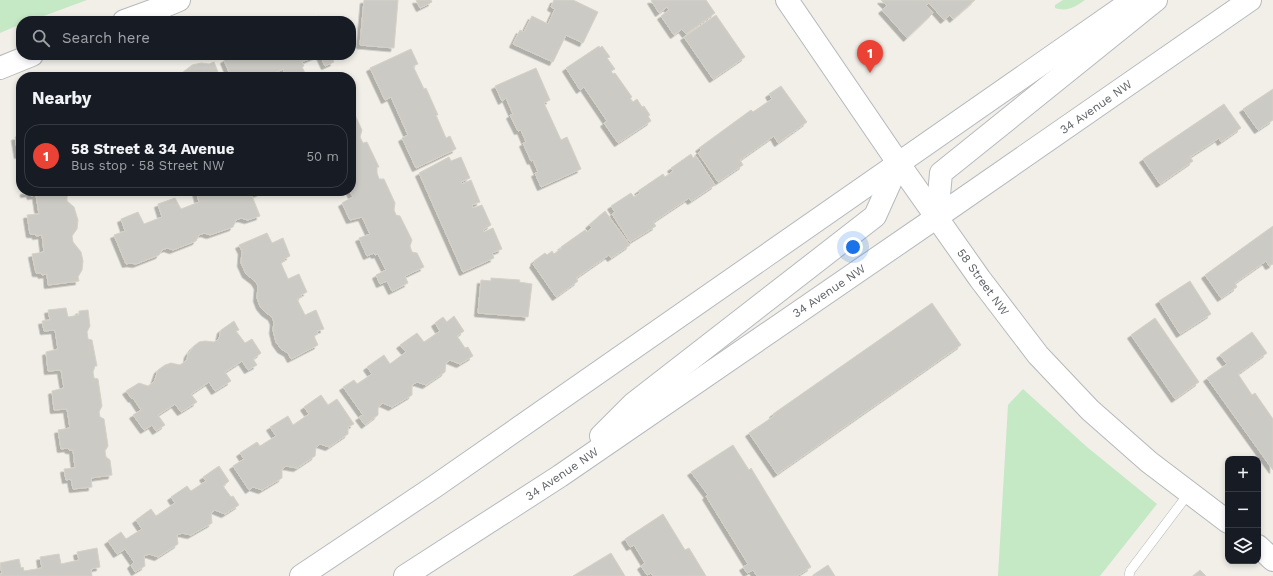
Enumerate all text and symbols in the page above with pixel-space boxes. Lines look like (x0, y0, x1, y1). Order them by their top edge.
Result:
search box (16, 16, 356, 60)
icon: search (30, 27, 52, 49)
text: Search here (62, 29, 150, 47)
pin: 1 (857, 40, 883, 73)
street label: 34 Avenue NW (1057, 77, 1135, 137)
text: Nearby (32, 88, 91, 108)
text: 58 Street & 34 Avenue (71, 140, 234, 158)
text: 1 (43, 149, 49, 164)
text: 50 m (307, 149, 339, 164)
text: Bus stop · 58 Street NW (71, 158, 224, 173)
your location (843, 237, 863, 257)
street label: 58 Street NW (954, 246, 1012, 318)
street label: 34 Avenue NW (790, 261, 868, 321)
street label: 34 Avenue NW (523, 444, 601, 504)
map controls (1225, 456, 1261, 564)
button: + (1225, 456, 1261, 492)
button: − (1225, 492, 1261, 528)
button: layers (1225, 528, 1261, 564)

